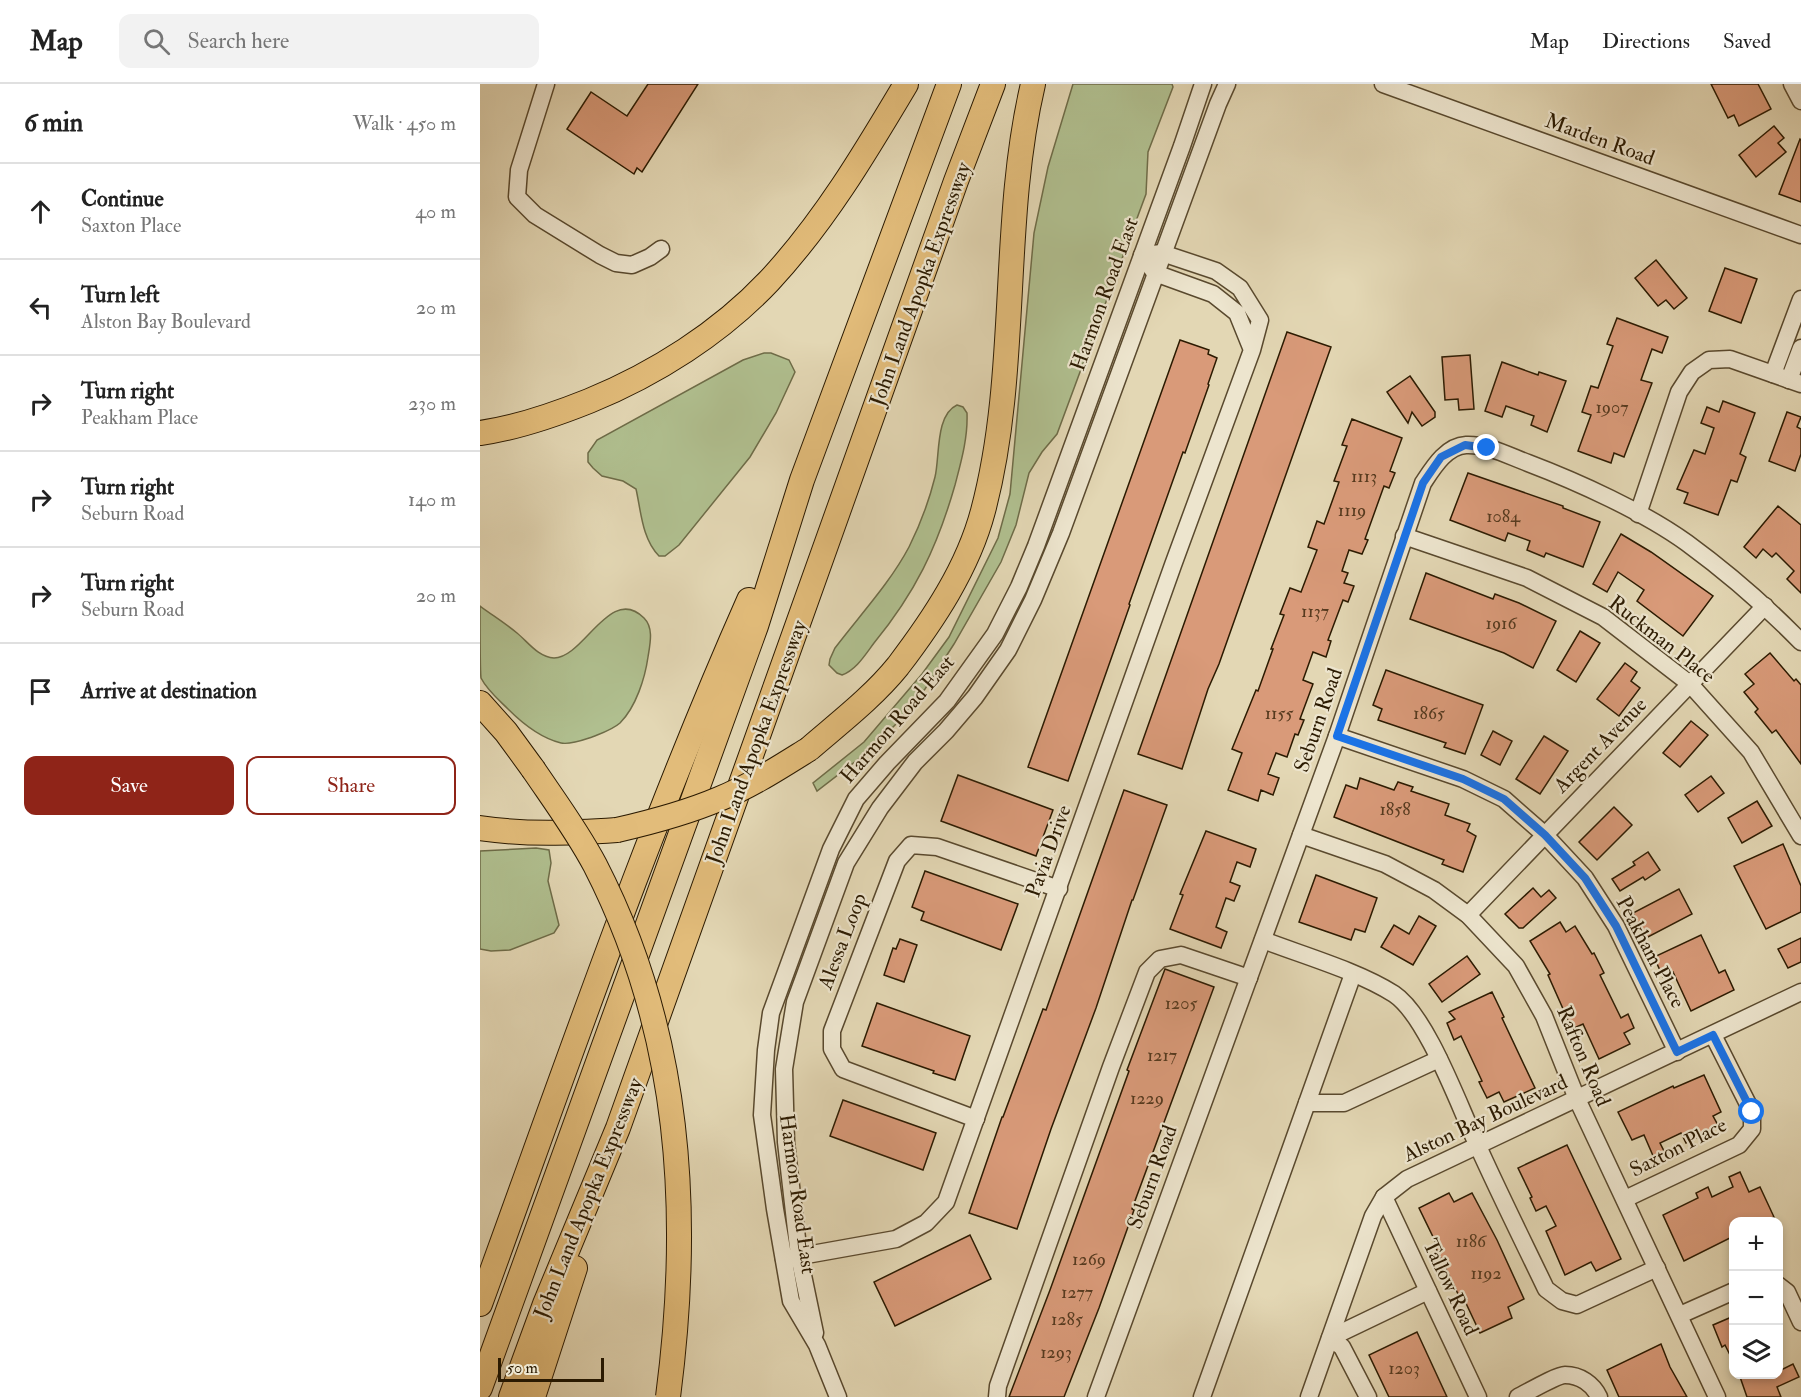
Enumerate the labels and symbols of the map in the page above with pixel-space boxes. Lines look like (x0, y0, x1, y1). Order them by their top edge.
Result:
street label: Marden Road (1541, 107, 1659, 172)
street label: John Land Apopka Expressway (863, 158, 977, 411)
street label: Harmon Road East (1064, 214, 1145, 375)
house number: 1907 (1595, 396, 1629, 419)
route end (1473, 434, 1499, 460)
house number: 1113 (1351, 465, 1377, 488)
house number: 1119 (1338, 499, 1366, 522)
house number: 1084 (1486, 505, 1521, 528)
street label: Ruckman Place (1603, 589, 1721, 690)
house number: 1137 (1301, 600, 1329, 623)
house number: 1916 (1486, 612, 1517, 635)
street label: John Land Apopka Expressway (699, 616, 813, 869)
street label: Harmon Road East (834, 649, 961, 789)
street label: Seburn Road (1288, 664, 1349, 776)
street label: Argent Avenue (1547, 692, 1653, 800)
house number: 1155 (1265, 702, 1293, 725)
house number: 1865 (1413, 702, 1445, 725)
house number: 1858 (1379, 798, 1411, 821)
street label: Pavia Drive (1019, 801, 1078, 901)
street label: Alessa Loop (811, 889, 873, 994)
street label: Peakham Place (1610, 892, 1691, 1013)
house number: 1205 (1165, 992, 1197, 1015)
street label: Rafton Road (1550, 1002, 1617, 1111)
house number: 1217 (1147, 1044, 1177, 1067)
street label: Alston Bay Boulevard (1398, 1068, 1572, 1169)
street label: John Land Apopka Expressway (527, 1073, 650, 1324)
house number: 1229 (1130, 1087, 1164, 1110)
route start (1738, 1098, 1764, 1124)
street label: Saxton Place (1625, 1111, 1731, 1183)
street label: Harmon Road East (773, 1112, 822, 1276)
street label: Seburn Road (1121, 1121, 1184, 1233)
house number: 1186 (1456, 1230, 1487, 1253)
street label: Tallow Road (1416, 1234, 1485, 1341)
house number: 1269 (1072, 1248, 1106, 1271)
house number: 1192 (1470, 1262, 1502, 1285)
house number: 1277 (1061, 1281, 1093, 1304)
house number: 1285 (1051, 1308, 1083, 1331)
house number: 1293 (1040, 1341, 1072, 1364)
scale bar (498, 1355, 604, 1382)
house number: 1203 (1388, 1357, 1420, 1380)

